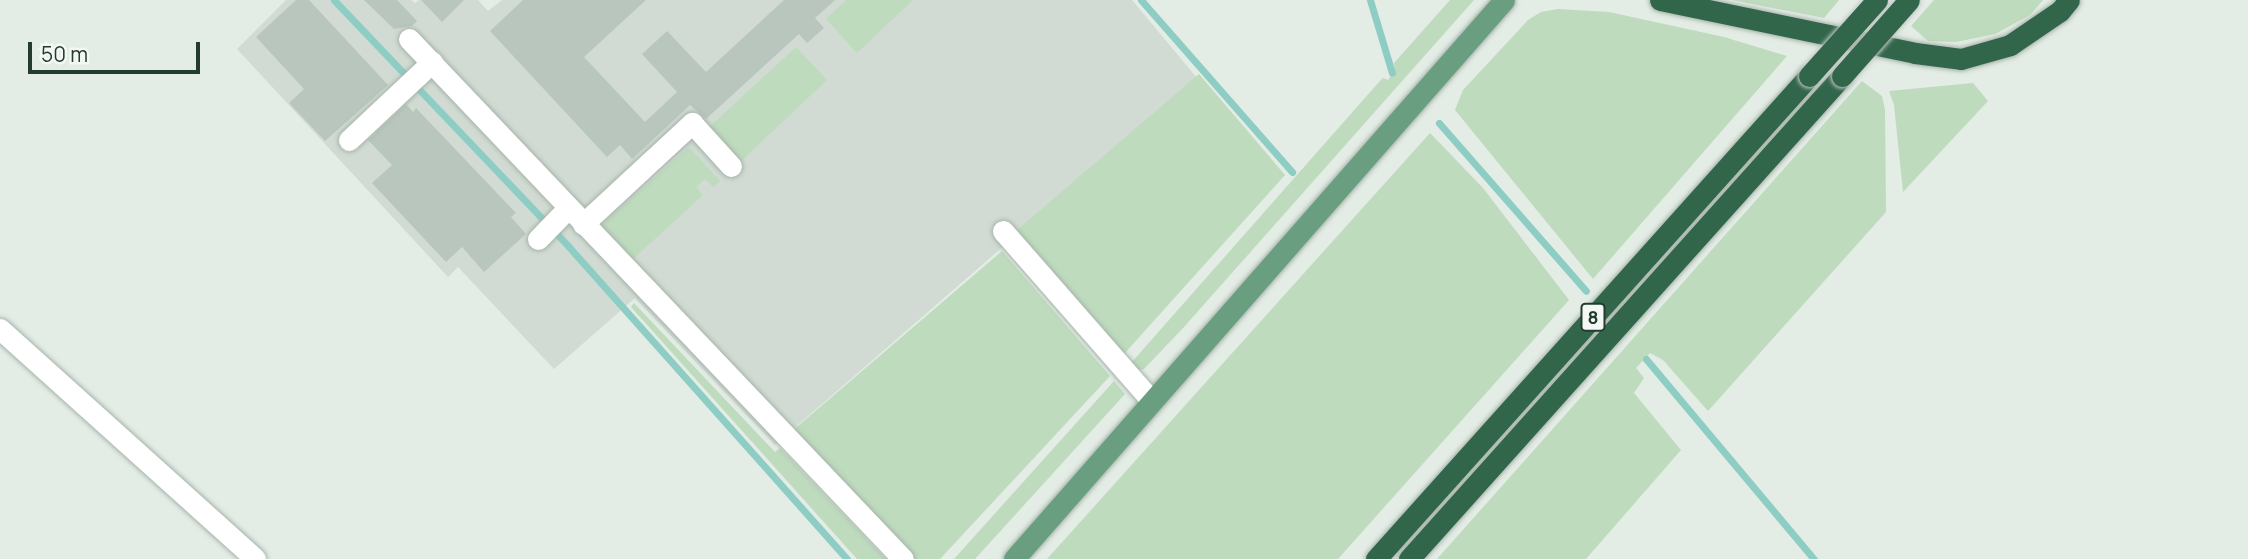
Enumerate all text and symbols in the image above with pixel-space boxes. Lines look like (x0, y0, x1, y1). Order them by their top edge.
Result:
scale bar (32, 28, 203, 72)
text: 50 m (41, 40, 88, 68)
road number: 8 (1579, 302, 1607, 332)

